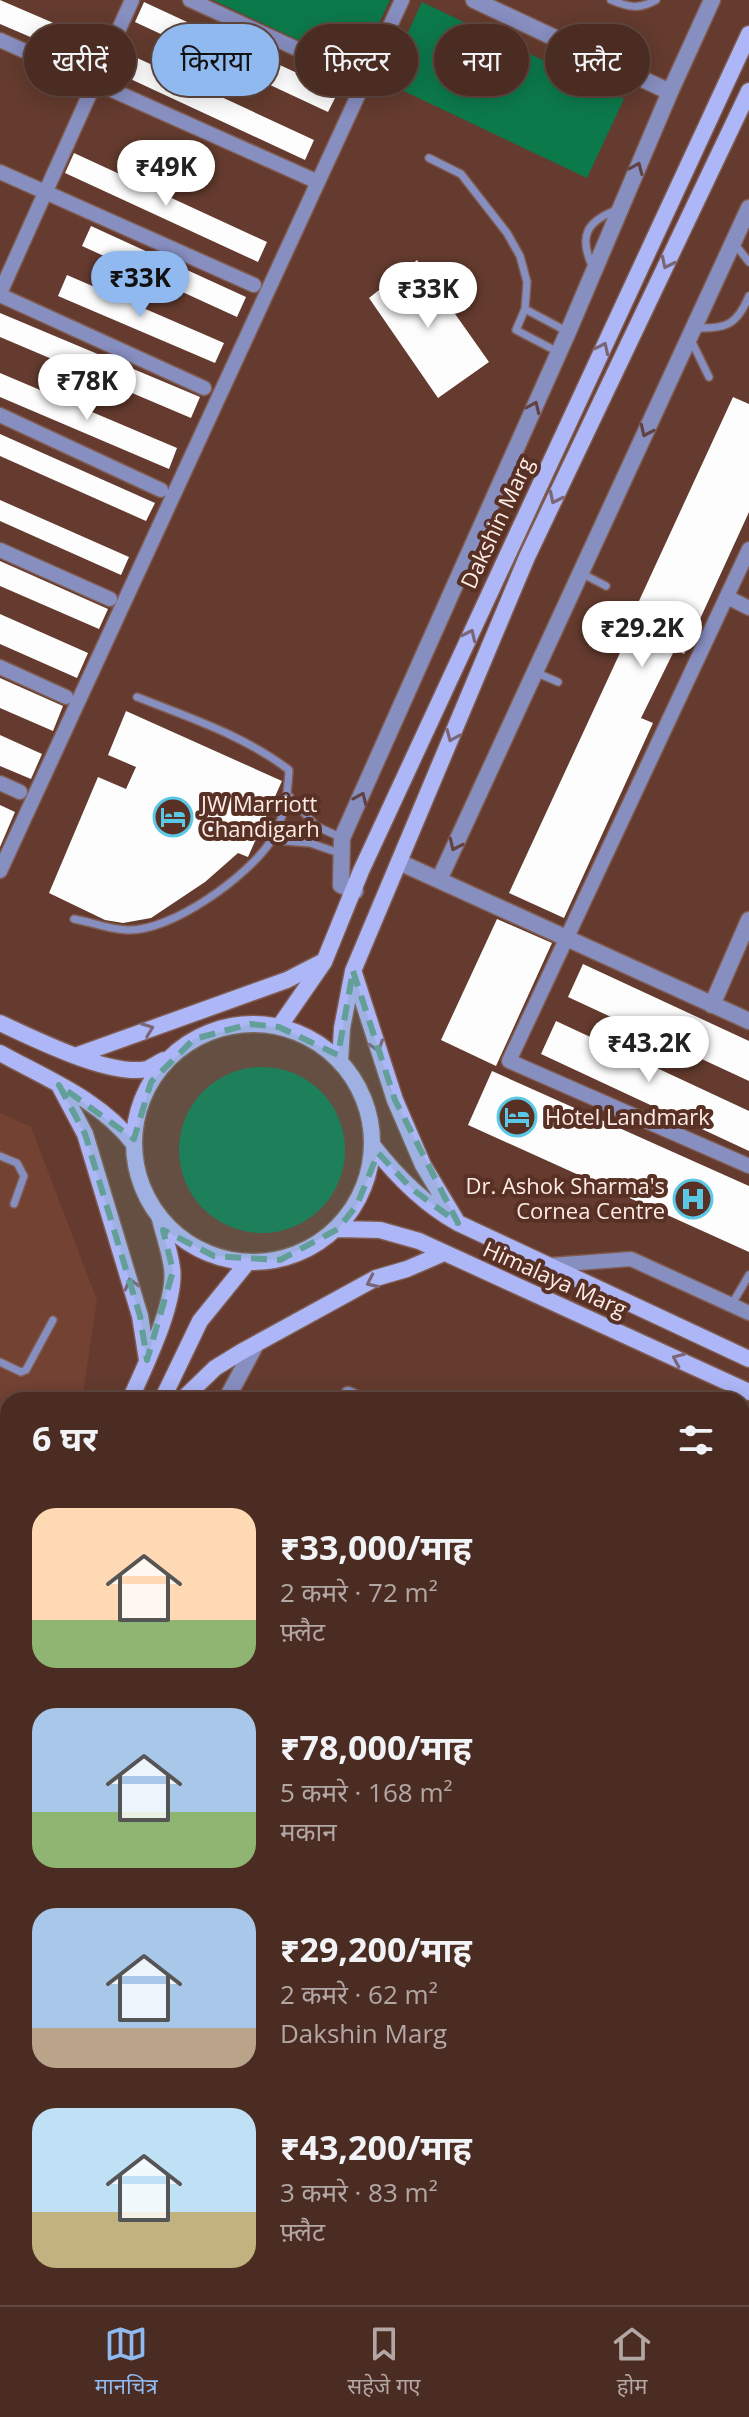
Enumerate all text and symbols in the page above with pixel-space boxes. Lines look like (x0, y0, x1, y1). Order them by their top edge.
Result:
chip: खरीदें (24, 24, 136, 96)
chip: किराया (152, 24, 279, 96)
chip: फ़िल्टर (295, 24, 418, 96)
chip: नया (434, 24, 529, 96)
chip: फ़्लैट (545, 24, 650, 96)
pin: ₹49K (119, 140, 213, 208)
text: ₹49K (135, 148, 197, 184)
one-way arrow (628, 162, 644, 176)
pin: ₹33K (93, 251, 187, 319)
one-way arrow (661, 254, 677, 269)
text: ₹33K (109, 259, 171, 295)
pin: ₹33K (381, 262, 475, 330)
text: ₹33K (397, 270, 459, 306)
one-way arrow (593, 342, 609, 356)
pin: ₹78K (40, 354, 134, 422)
text: ₹78K (56, 362, 118, 398)
one-way arrow (524, 400, 540, 415)
one-way arrow (640, 423, 656, 438)
street label: Dakshin Marg (453, 452, 540, 593)
one-way arrow (549, 489, 565, 504)
pin: ₹29.2K (577, 601, 707, 669)
text: ₹29.2K (600, 609, 684, 645)
one-way arrow (460, 629, 476, 643)
one-way arrow (445, 728, 462, 742)
place label: JW Marriott Chandigarh (199, 788, 320, 843)
one-way arrow (351, 792, 367, 806)
hotel icon: JW Marriott Chandigarh (152, 796, 194, 838)
one-way arrow (449, 837, 465, 851)
pin: ₹43.2K (584, 1016, 714, 1084)
one-way arrow (140, 1023, 154, 1039)
text: ₹43.2K (607, 1024, 691, 1060)
one-way arrow (367, 1038, 383, 1052)
hotel icon: Hotel Landmark (496, 1096, 538, 1138)
place label: Hotel Landmark (545, 1101, 710, 1131)
place label: Dr. Ashok Sharma's Cornea Centre (465, 1170, 665, 1225)
hospital icon: Dr. Ashok Sharma's Cornea Centre (672, 1178, 714, 1220)
street label: Himalaya Marg (479, 1233, 632, 1323)
one-way arrow (365, 1272, 380, 1288)
one-way arrow (124, 1277, 141, 1291)
one-way arrow (672, 1353, 686, 1369)
text: 6 घर (32, 1415, 97, 1461)
icon: filters (674, 1418, 718, 1462)
text: ₹33,000/माह (280, 1524, 472, 1570)
icon: home (96, 1540, 192, 1636)
text: 2 कमरे · 72 m² (280, 1574, 438, 1610)
text: फ़्लैट (280, 1613, 325, 1649)
text: ₹78,000/माह (280, 1724, 472, 1770)
icon: home (96, 1740, 192, 1836)
text: 5 कमरे · 168 m² (280, 1774, 453, 1810)
text: मकान (280, 1813, 337, 1849)
text: ₹29,200/माह (280, 1926, 472, 1972)
icon: home (96, 1940, 192, 2036)
text: 2 कमरे · 62 m² (280, 1976, 438, 2012)
text: Dakshin Marg (280, 2015, 447, 2051)
text: ₹43,200/माह (280, 2124, 472, 2170)
icon: home (96, 2140, 192, 2236)
text: 3 कमरे · 83 m² (280, 2174, 438, 2210)
text: फ़्लैट (280, 2213, 325, 2249)
tab: मानचित्र (95, 2322, 158, 2403)
tab: सहेजे गए (347, 2322, 421, 2403)
tab: होम (610, 2322, 654, 2403)

